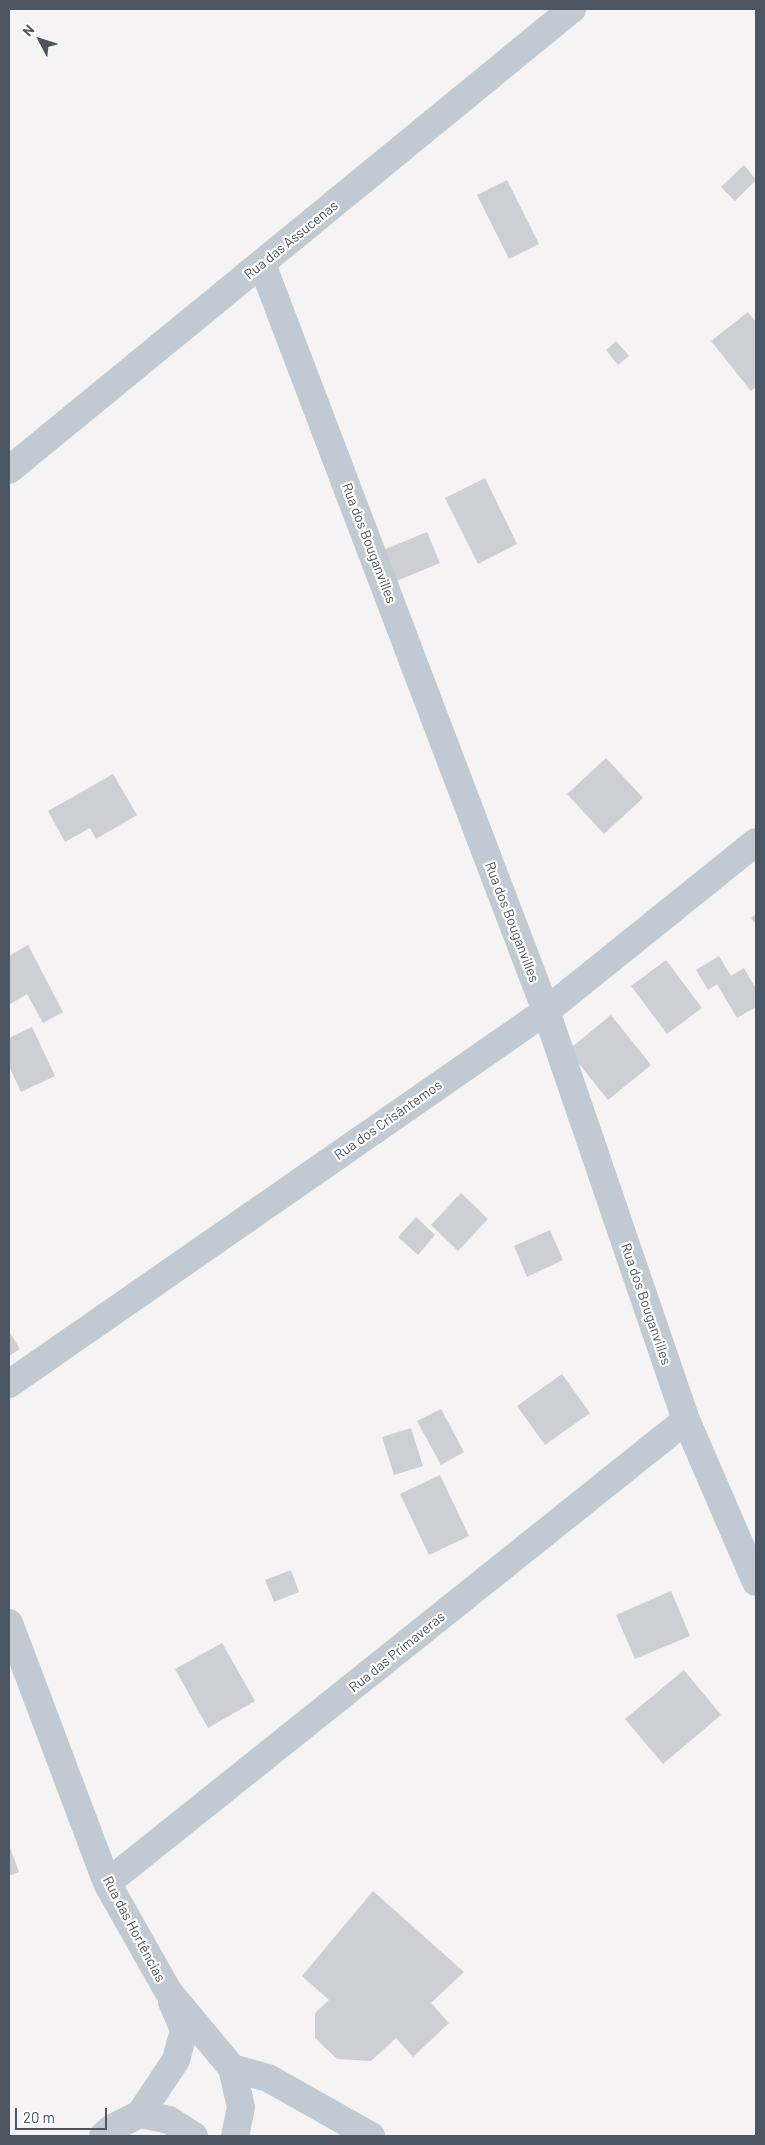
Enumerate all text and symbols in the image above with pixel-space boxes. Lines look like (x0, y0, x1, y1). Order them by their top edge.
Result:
north arrow (15, 15, 65, 65)
text: N (19, 21, 38, 39)
street label: Rua das Assucenas (241, 197, 341, 283)
street label: Rua dos Bouganvilles (338, 480, 400, 606)
street label: Rua dos Bouganvilles (481, 859, 543, 985)
street label: Rua dos Crisântemos (331, 1077, 445, 1163)
street label: Rua dos Bouganvilles (617, 1241, 675, 1367)
street label: Rua das Primaveras (346, 1608, 448, 1696)
street label: Rua das Hortências (99, 1873, 169, 1985)
scale bar (18, 2098, 110, 2130)
text: 20 m (23, 2108, 55, 2126)

